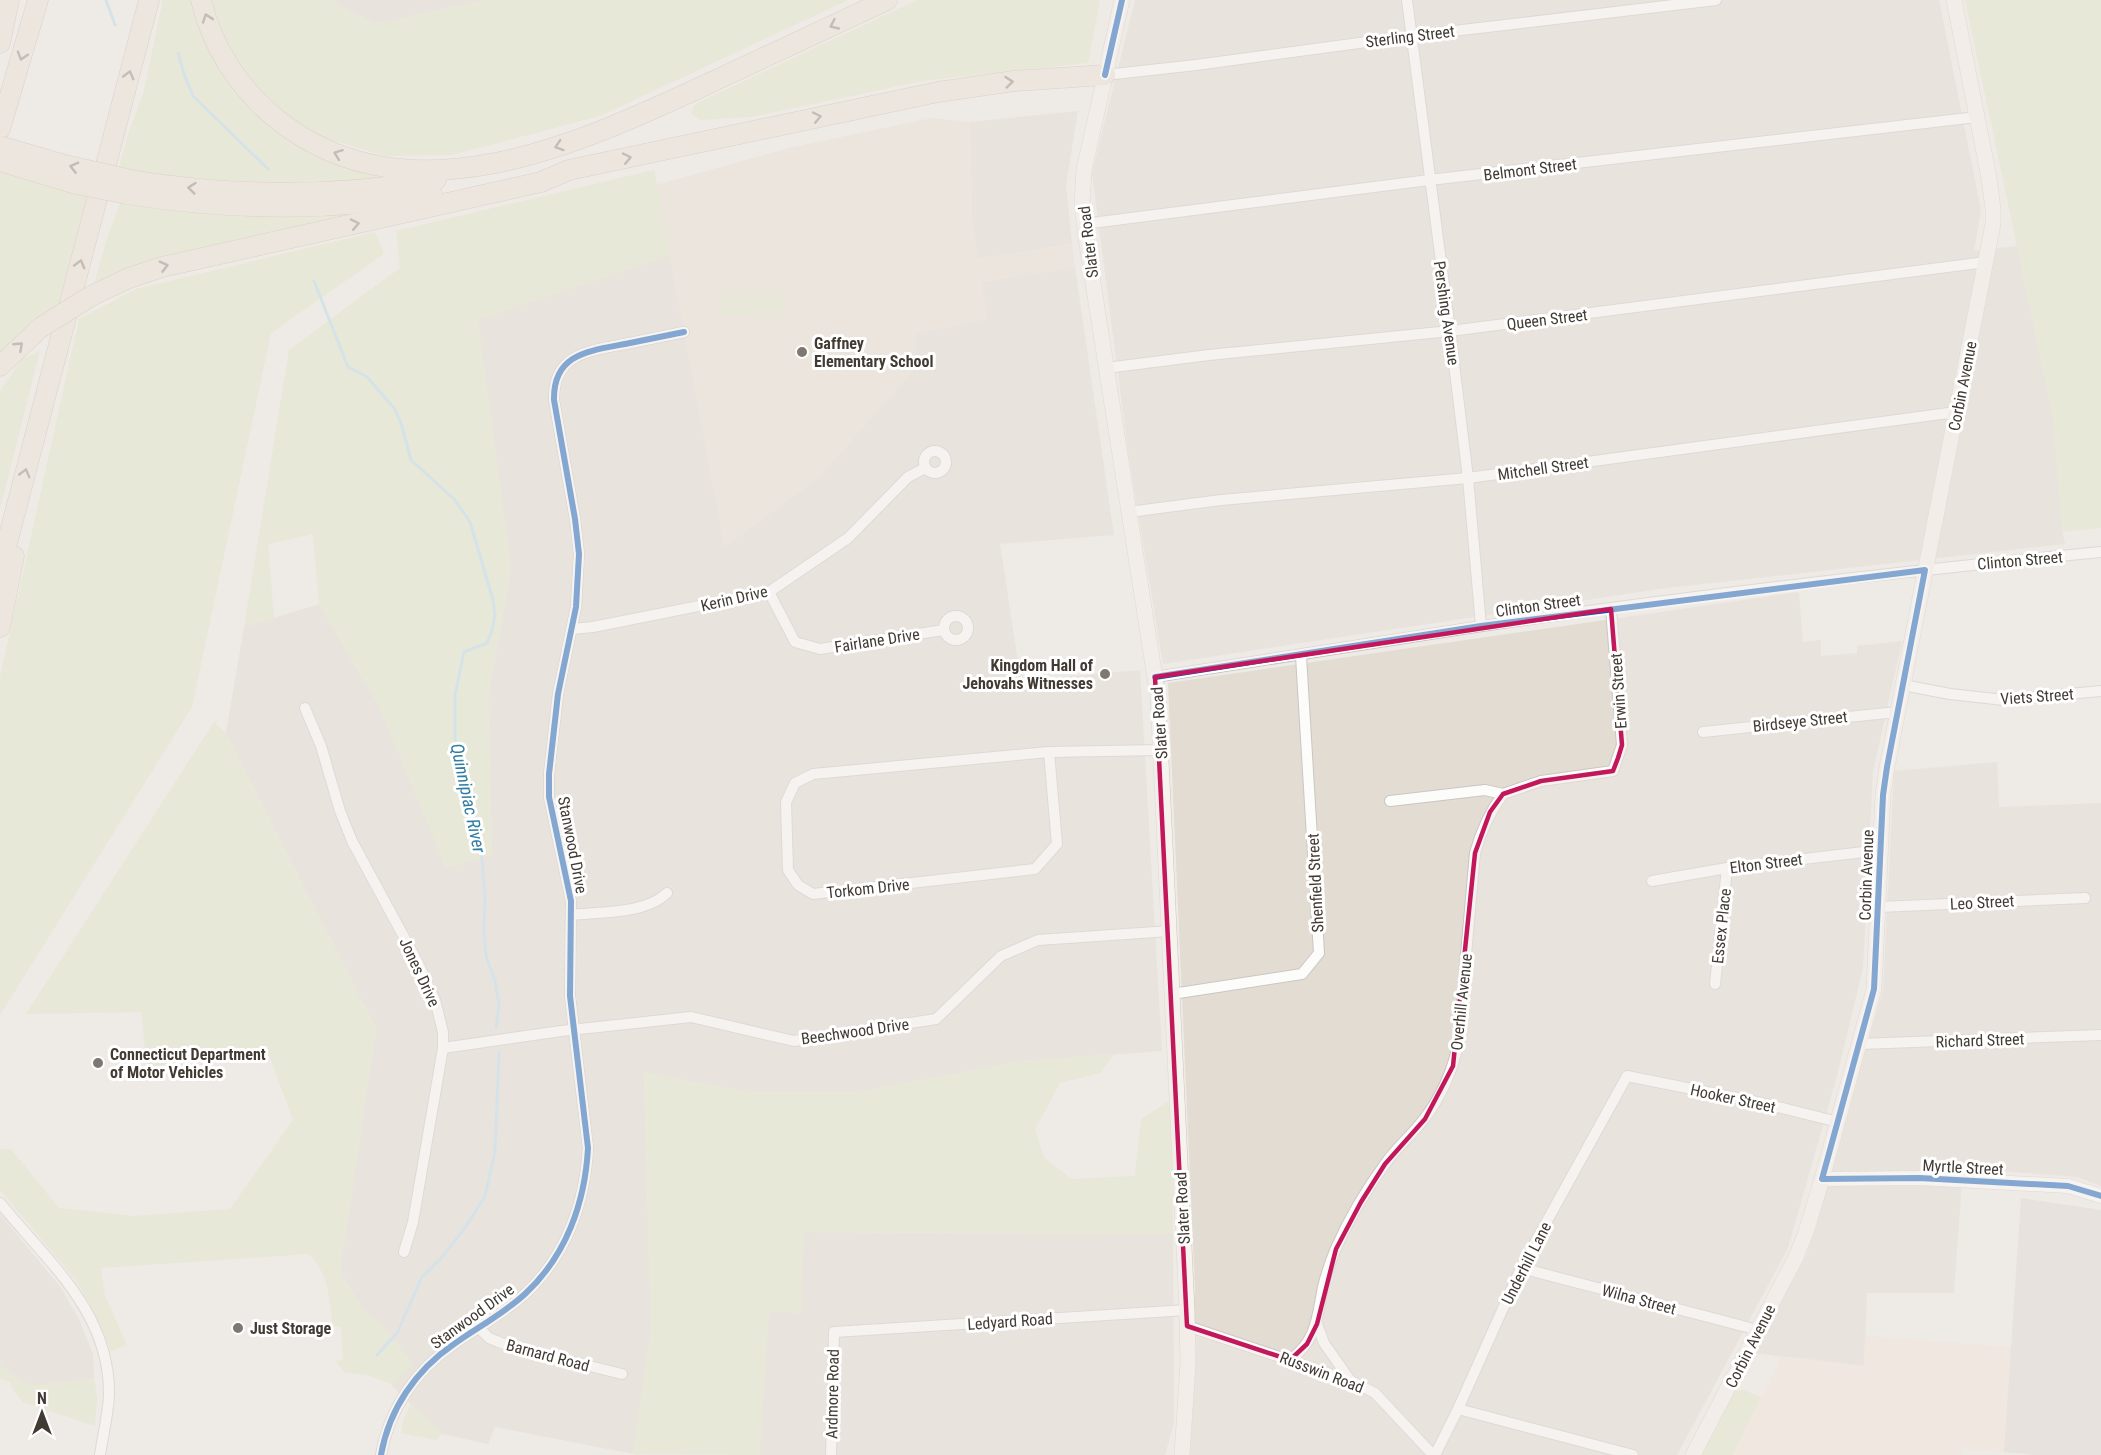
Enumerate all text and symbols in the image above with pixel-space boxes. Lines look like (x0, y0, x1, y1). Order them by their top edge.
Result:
one-way arrow (201, 13, 214, 24)
one-way arrow (829, 17, 840, 29)
street label: Sterling Street (1364, 22, 1456, 51)
one-way arrow (17, 50, 29, 61)
one-way arrow (122, 71, 134, 81)
one-way arrow (1004, 76, 1013, 89)
one-way arrow (812, 111, 822, 124)
one-way arrow (554, 138, 565, 151)
one-way arrow (333, 148, 344, 161)
one-way arrow (621, 152, 631, 165)
street label: Belmont Street (1482, 154, 1578, 185)
one-way arrow (69, 162, 79, 175)
one-way arrow (187, 182, 196, 195)
street label: Slater Road (1075, 205, 1102, 279)
one-way arrow (349, 218, 359, 231)
one-way arrow (72, 259, 85, 269)
street label: Pershing Avenue (1430, 260, 1463, 366)
one-way arrow (159, 261, 169, 273)
street label: Queen Street (1506, 305, 1589, 334)
place label: Gaffney Elementary School (814, 334, 933, 371)
street label: Corbin Avenue (1944, 340, 1981, 433)
one-way arrow (12, 343, 23, 354)
marker: Gaffney Elementary School (795, 345, 809, 359)
street label: Mitchell Street (1496, 453, 1590, 484)
one-way arrow (18, 468, 31, 478)
street label: Clinton Street (1977, 547, 2064, 574)
street label: Kerin Drive (699, 582, 769, 615)
street label: Clinton Street (1494, 590, 1582, 621)
street label: Fairlane Drive (833, 624, 921, 657)
street label: Erwin Street (1606, 652, 1631, 730)
place label: Kingdom Hall of Jehovahs Witnesses (962, 656, 1094, 693)
marker: Kingdom Hall of Jehovahs Witnesses (1098, 667, 1112, 681)
street label: Viets Street (2000, 684, 2075, 709)
street label: Slater Road (1147, 686, 1172, 760)
street label: Birdseye Street (1752, 707, 1849, 736)
water label: Quinnipiac River (447, 741, 490, 855)
street label: Stanwood Drive (554, 795, 591, 895)
street label: Corbin Avenue (1855, 829, 1878, 921)
street label: Shenfield Street (1303, 833, 1328, 933)
street label: Elton Street (1729, 850, 1804, 877)
street label: Torkom Drive (826, 875, 910, 902)
street label: Essex Place (1708, 887, 1735, 965)
street label: Leo Street (1949, 891, 2015, 914)
street label: Jones Drive (395, 935, 444, 1010)
street label: Overhill Avenue (1447, 953, 1476, 1051)
street label: Beechwood Drive (800, 1015, 910, 1048)
street label: Richard Street (1935, 1029, 2025, 1052)
place label: Connecticut Department of Motor Vehicles (110, 1045, 266, 1082)
marker: Connecticut Department of Motor Vehicles (91, 1056, 105, 1070)
street label: Hooker Street (1689, 1080, 1777, 1117)
street label: Myrtle Street (1922, 1156, 2004, 1179)
street label: Slater Road (1171, 1171, 1194, 1245)
street label: Underhill Lane (1498, 1219, 1555, 1308)
street label: Stanwood Drive (427, 1280, 518, 1353)
street label: Wilna Street (1600, 1280, 1678, 1319)
street label: Corbin Avenue (1721, 1301, 1780, 1391)
street label: Ledyard Road (967, 1309, 1053, 1334)
place label: Just Storage (250, 1319, 331, 1338)
marker: Just Storage (231, 1321, 245, 1335)
street label: Barnard Road (504, 1335, 591, 1376)
street label: Russwin Road (1277, 1348, 1367, 1397)
street label: Ardmore Road (822, 1349, 843, 1439)
north arrow (12, 1383, 72, 1443)
text: N (37, 1389, 47, 1408)

